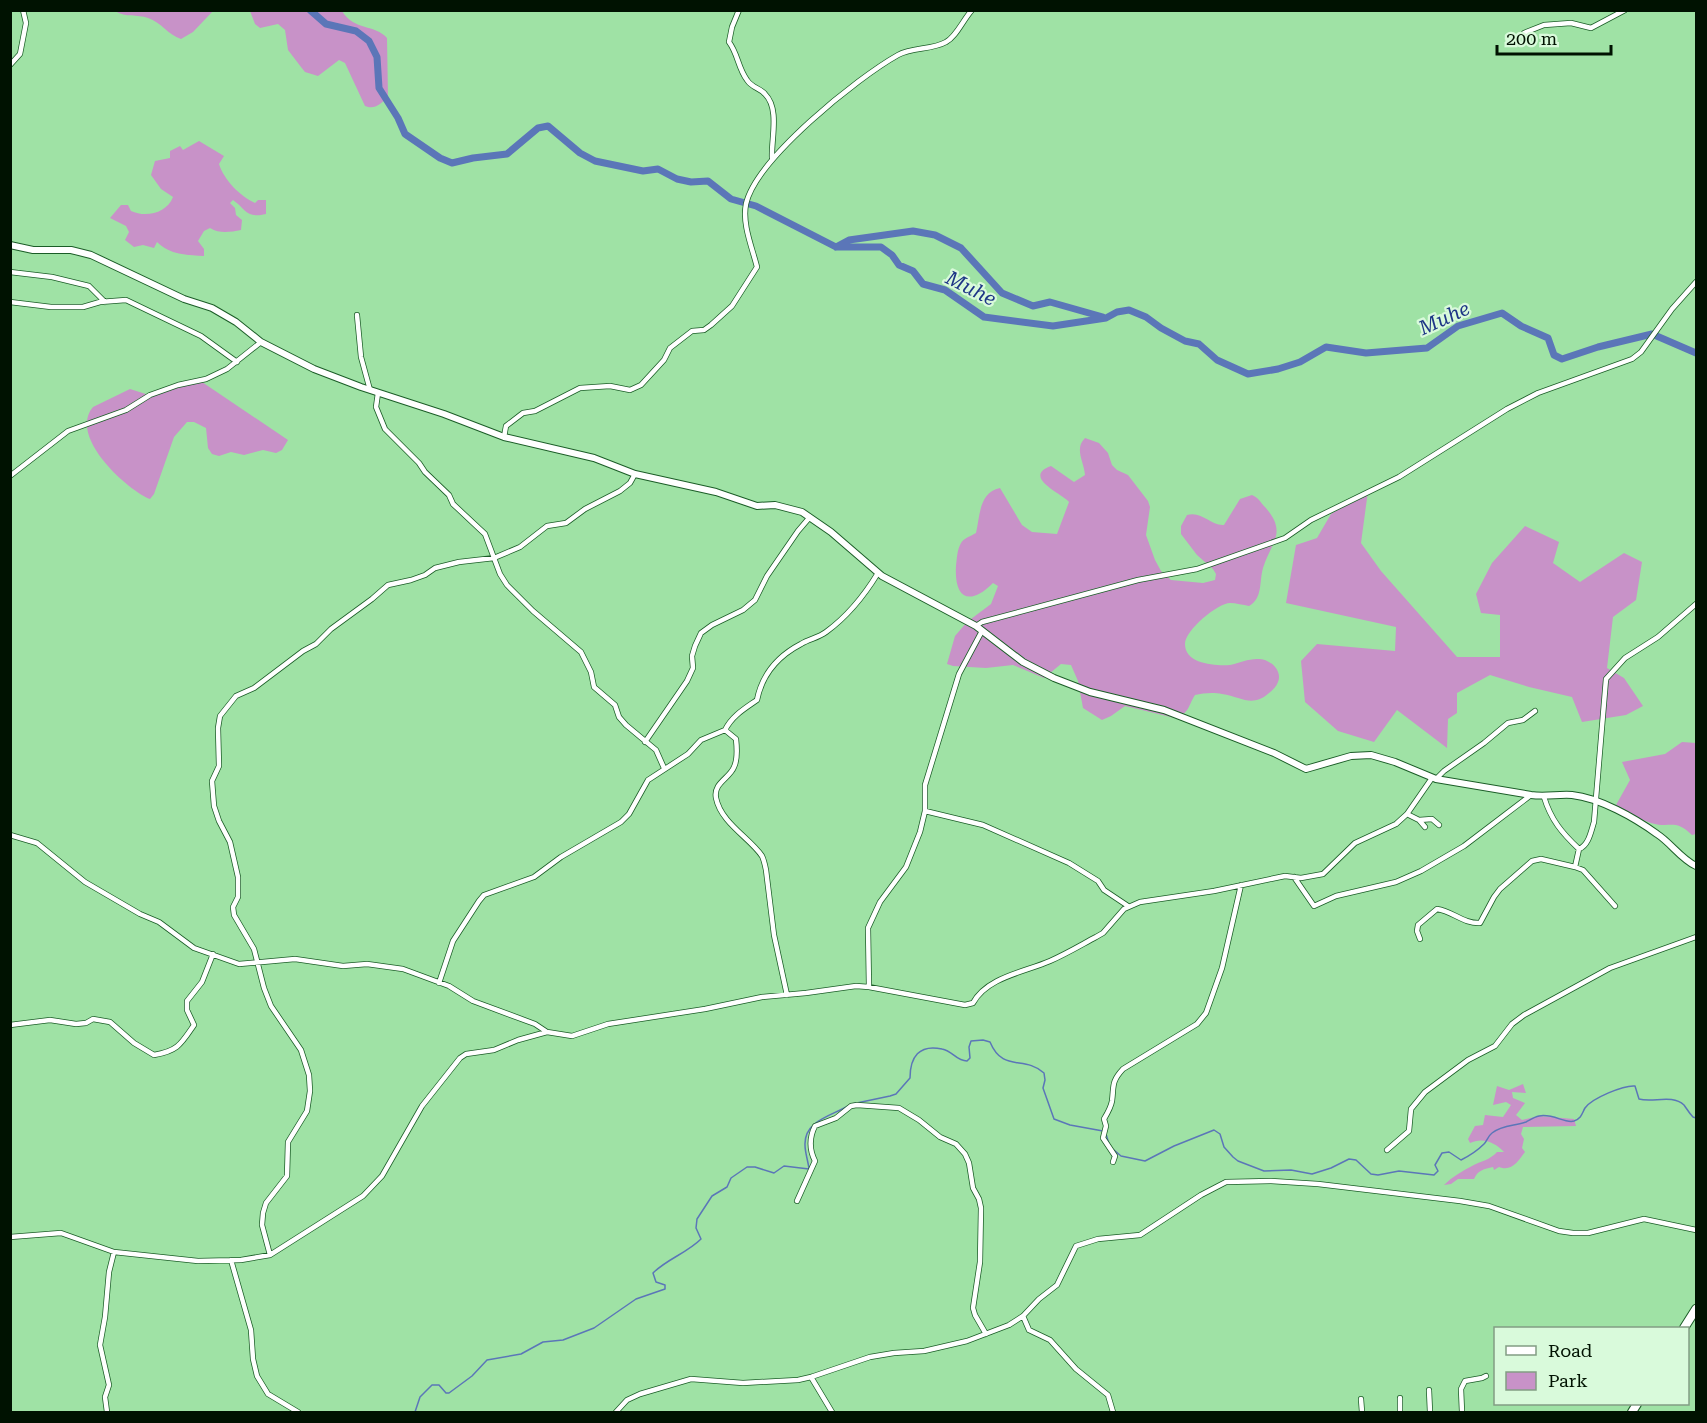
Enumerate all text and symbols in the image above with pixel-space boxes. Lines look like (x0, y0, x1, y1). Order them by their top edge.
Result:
scale bar (1497, 18, 1611, 56)
text: 200 m (1506, 28, 1557, 49)
water label: Muhe (941, 265, 1000, 311)
water label: Muhe (1414, 296, 1473, 341)
legend (1494, 1327, 1689, 1405)
text: Road (1548, 1340, 1593, 1361)
text: Park (1548, 1370, 1588, 1391)

